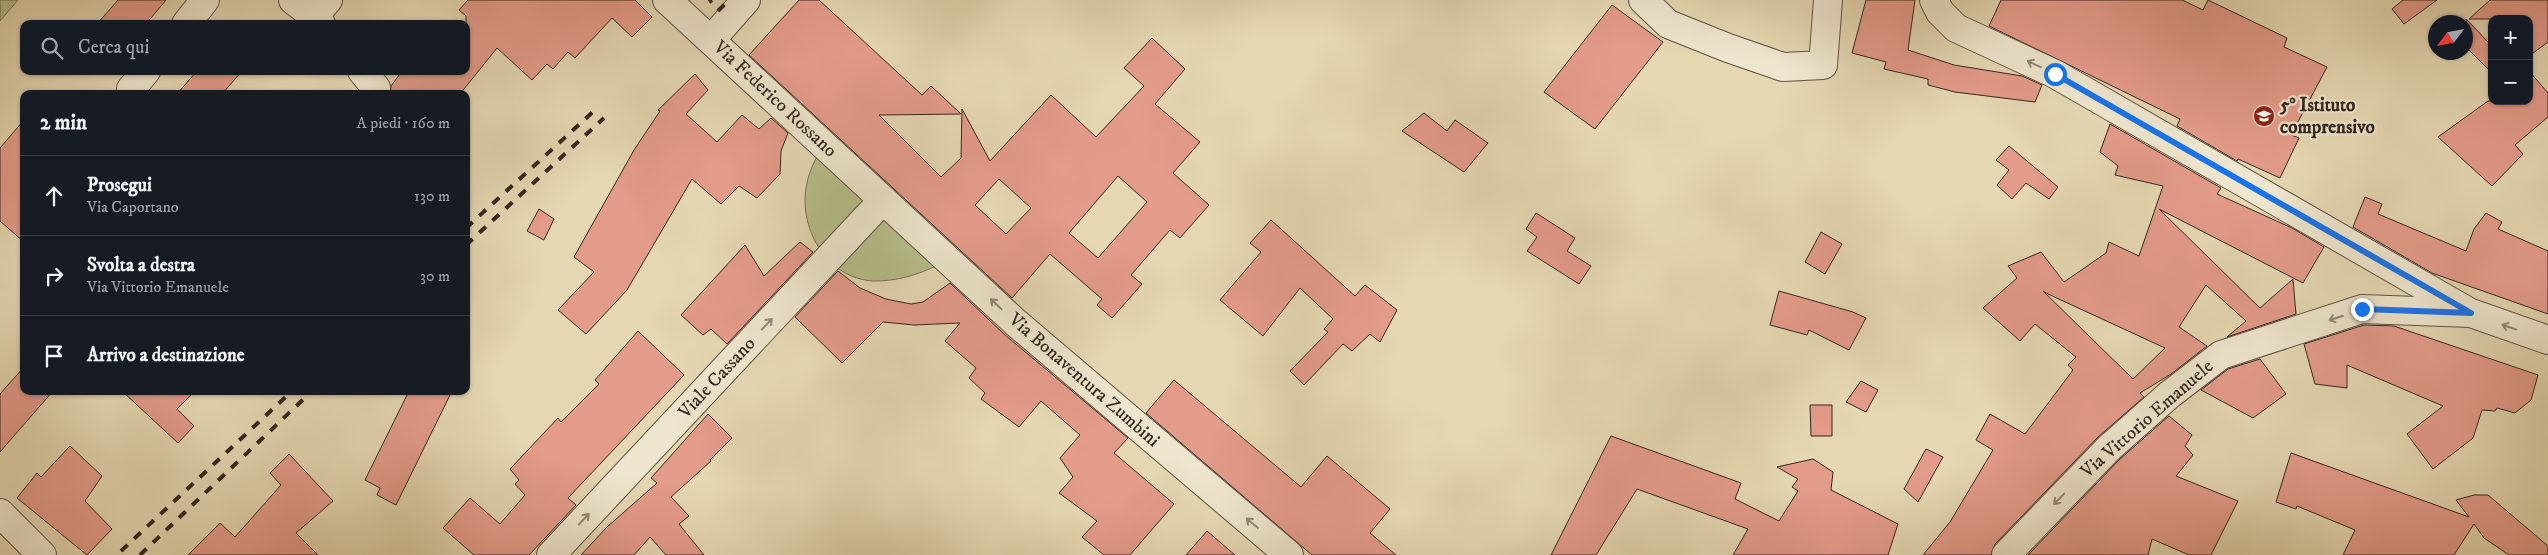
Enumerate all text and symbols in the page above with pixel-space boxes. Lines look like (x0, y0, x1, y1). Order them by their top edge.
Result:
north arrow (2428, 15, 2473, 60)
map controls (2488, 15, 2533, 105)
button: + (2488, 15, 2533, 60)
search box (20, 20, 470, 75)
icon: search (38, 34, 66, 62)
street label: Via Federico Rossano (708, 35, 842, 162)
text: Cerca qui (78, 36, 149, 59)
one-way arrow (2026, 58, 2041, 68)
button: − (2488, 60, 2533, 105)
route start (2044, 63, 2067, 86)
place label: 5° Istituto comprensivo (2279, 94, 2375, 139)
school or university icon: 5° Istituto comprensivo (2252, 104, 2276, 128)
text: 2 min (40, 110, 87, 136)
text: A piedi · 160 m (357, 113, 450, 133)
text: Prosegui (87, 174, 152, 197)
icon: ahead (40, 182, 68, 210)
text: 130 m (414, 186, 450, 206)
text: Via Caportano (87, 197, 179, 217)
text: Svolta a destra (87, 254, 195, 277)
icon: right (40, 262, 68, 290)
text: 30 m (420, 266, 450, 286)
text: Via Vittorio Emanuele (87, 277, 229, 297)
one-way arrow (989, 298, 1002, 310)
route end (2351, 298, 2374, 321)
street label: Via Bonaventura Zumbini (1003, 307, 1164, 452)
one-way arrow (2328, 313, 2344, 323)
one-way arrow (761, 318, 773, 331)
one-way arrow (2502, 322, 2518, 331)
street label: Viale Cassano (673, 332, 761, 424)
icon: arrive (40, 342, 68, 370)
text: Arrivo a destinazione (87, 344, 245, 367)
street label: Via Vittorio Emanuele (2075, 355, 2218, 484)
one-way arrow (2054, 492, 2066, 504)
one-way arrow (578, 513, 590, 526)
one-way arrow (1246, 518, 1259, 529)

